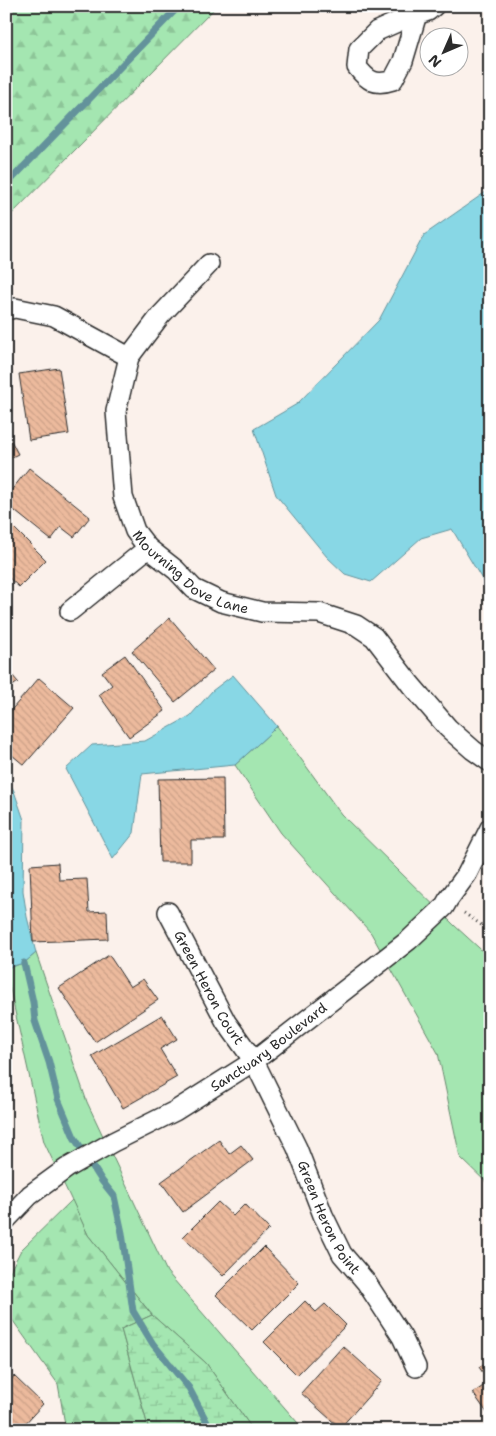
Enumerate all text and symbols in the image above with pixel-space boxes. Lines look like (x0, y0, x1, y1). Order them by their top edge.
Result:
north arrow (418, 28, 468, 78)
text: N (425, 51, 445, 71)
street label: Mourning Dove Lane (129, 526, 251, 617)
street label: Green Heron Court (170, 927, 248, 1048)
street label: Sanctuary Boulevard (207, 998, 331, 1095)
street label: Green Heron Point (294, 1158, 364, 1278)

